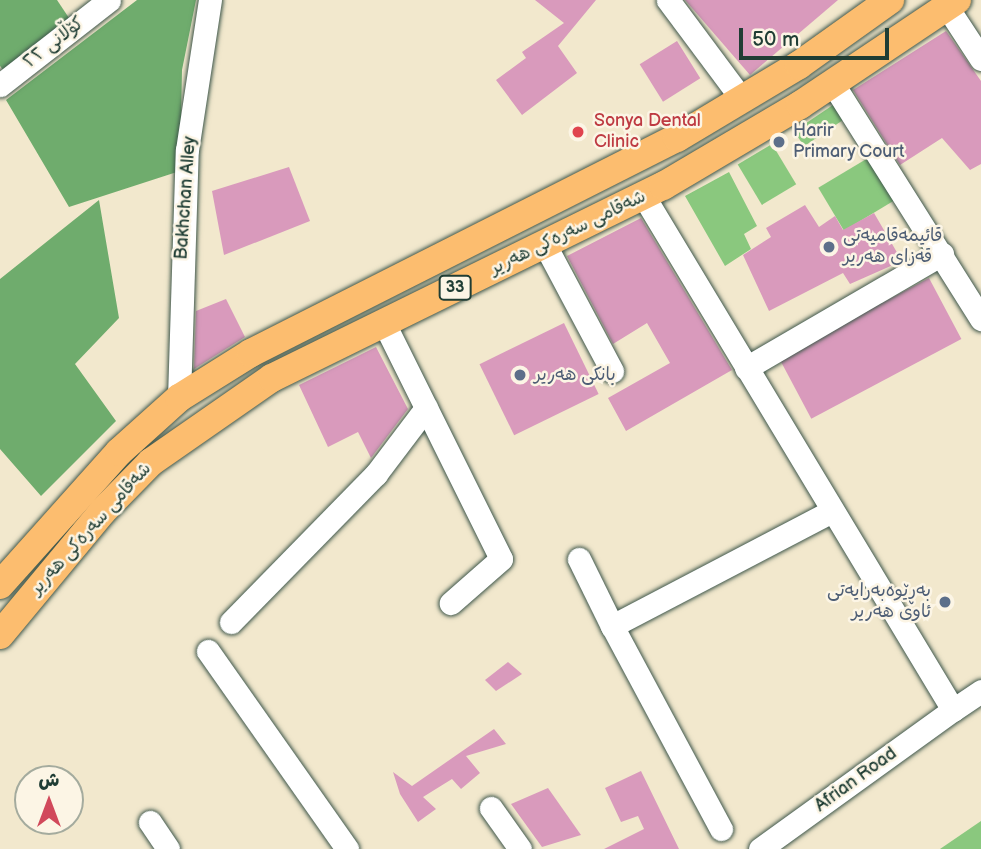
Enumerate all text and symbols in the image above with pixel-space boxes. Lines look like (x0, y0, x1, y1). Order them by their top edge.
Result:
street label: کۆڵانی ٢٢ (20, 13, 88, 73)
scale bar (743, 14, 894, 58)
text: 50 m (752, 27, 799, 52)
place label: Sonya Dental Clinic (594, 111, 701, 154)
place label: Harir Primary Court (793, 121, 906, 164)
marker: Sonya Dental Clinic (568, 122, 588, 142)
marker: Harir Primary Court (771, 134, 787, 150)
street label: Bakhchan Alley (171, 136, 201, 260)
street label: شەقامی سەرەکی هەریر (487, 186, 649, 280)
place label: قائیمەقامیەتی قەزای هەریر (843, 226, 942, 268)
marker: قائیمەقامیەتی قەزای هەریر (821, 239, 837, 255)
road number: 33 (438, 276, 472, 300)
place label: بانکی هەریر (534, 364, 616, 386)
marker: بانکی هەریر (512, 367, 528, 383)
street label: شەقامی سەرەکی هەریر (26, 458, 156, 600)
place label: بەڕێوەبەرایەتی ئاوی هەریر (827, 581, 931, 624)
marker: بەڕێوەبەرایەتی ئاوی هەریر (937, 594, 953, 610)
street label: Afrian Road (811, 743, 901, 817)
north arrow (14, 765, 84, 835)
text: ش (39, 769, 59, 792)

